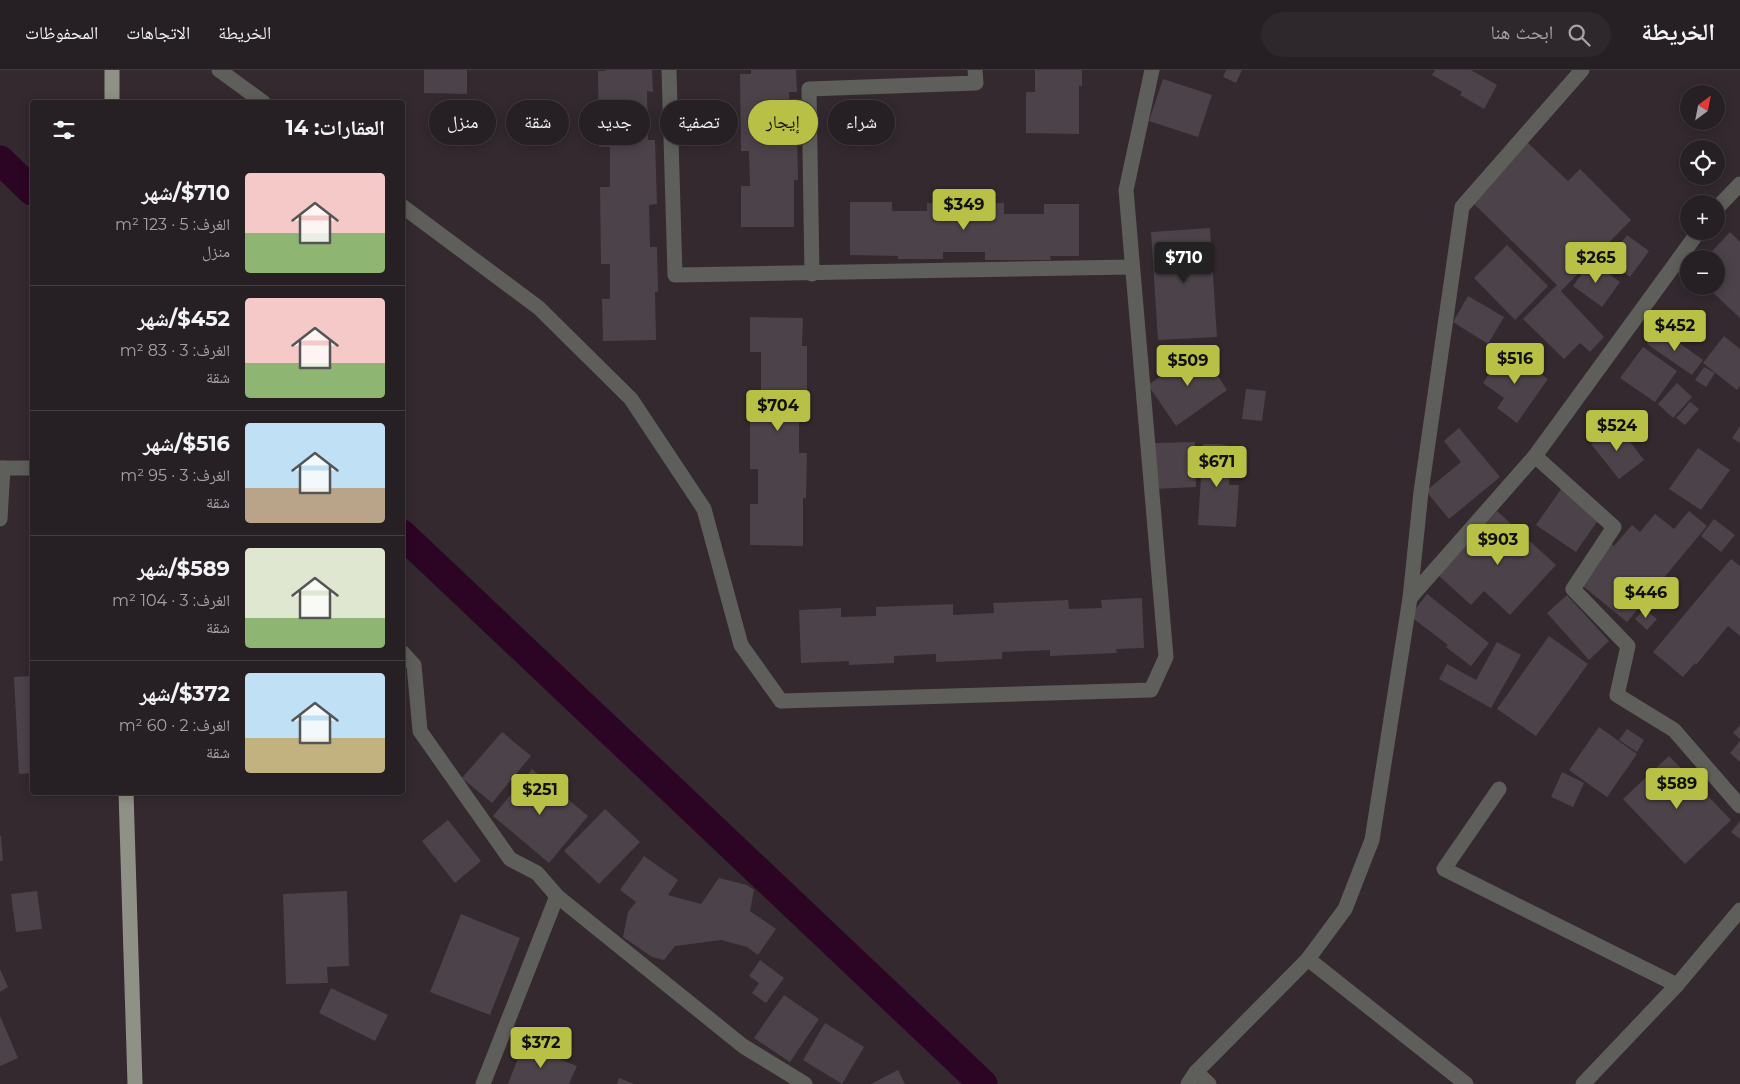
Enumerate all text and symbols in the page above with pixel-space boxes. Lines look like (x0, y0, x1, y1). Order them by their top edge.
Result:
search box (1261, 12, 1611, 57)
text: الخريطة (1641, 17, 1715, 46)
text: ابحث هنا (1490, 21, 1553, 44)
icon: search (1565, 21, 1593, 49)
text: المحفوظات (25, 22, 98, 44)
text: الاتجاهات (126, 22, 190, 44)
text: الخريطة (218, 22, 271, 44)
north arrow (1680, 85, 1725, 130)
map controls (1680, 85, 1725, 295)
chip: منزل (429, 100, 496, 145)
chip: شقة (506, 100, 569, 145)
chip: جديد (579, 100, 650, 145)
chip: تصفية (660, 100, 738, 145)
chip: إيجار (748, 100, 818, 145)
chip: شراء (828, 100, 895, 145)
text: العقارات: 14 (285, 115, 385, 140)
icon: filters (50, 116, 78, 144)
button: locate (1680, 140, 1725, 185)
text: $710/شهر (142, 180, 230, 205)
pin: $349 (934, 189, 994, 231)
icon: home (285, 193, 345, 253)
text: $349 (944, 195, 984, 214)
button: + (1680, 195, 1725, 240)
text: الغرف: 5 · 123 m² (115, 215, 230, 234)
text: منزل (202, 242, 230, 261)
pin: $710 (1154, 242, 1214, 284)
pin: $265 (1566, 242, 1626, 284)
text: $710 (1165, 248, 1203, 267)
text: $265 (1576, 248, 1616, 267)
button: − (1680, 250, 1725, 295)
text: $452/شهر (138, 306, 230, 331)
pin: $452 (1645, 310, 1705, 352)
text: $452 (1655, 316, 1695, 335)
icon: home (285, 318, 345, 378)
text: الغرف: 3 · 83 m² (120, 341, 230, 360)
pin: $516 (1485, 342, 1545, 385)
pin: $509 (1158, 344, 1218, 387)
text: $516 (1497, 349, 1533, 368)
text: $509 (1168, 351, 1208, 370)
text: شقة (206, 368, 230, 387)
pin: $704 (748, 390, 808, 432)
text: $704 (757, 396, 799, 415)
pin: $524 (1587, 410, 1647, 452)
text: $524 (1597, 416, 1637, 435)
text: $516/شهر (143, 431, 230, 456)
icon: home (285, 443, 345, 503)
pin: $671 (1187, 446, 1247, 488)
text: $671 (1199, 452, 1235, 471)
text: الغرف: 3 · 95 m² (120, 466, 230, 485)
text: شقة (206, 493, 230, 512)
pin: $903 (1468, 524, 1528, 566)
text: $903 (1478, 530, 1518, 549)
text: $589/شهر (137, 556, 230, 581)
icon: home (285, 568, 345, 628)
pin: $446 (1616, 576, 1676, 619)
text: $446 (1625, 583, 1667, 602)
text: الغرف: 3 · 104 m² (112, 591, 230, 610)
text: شقة (206, 618, 230, 637)
text: $372/شهر (139, 681, 230, 706)
icon: home (285, 693, 345, 753)
text: الغرف: 2 · 60 m² (119, 716, 230, 735)
text: شقة (206, 743, 230, 762)
pin: $589 (1647, 768, 1707, 810)
pin: $251 (510, 774, 570, 816)
text: $589 (1657, 774, 1697, 793)
text: $251 (522, 780, 558, 799)
pin: $372 (511, 1026, 571, 1069)
text: $372 (522, 1033, 560, 1052)

